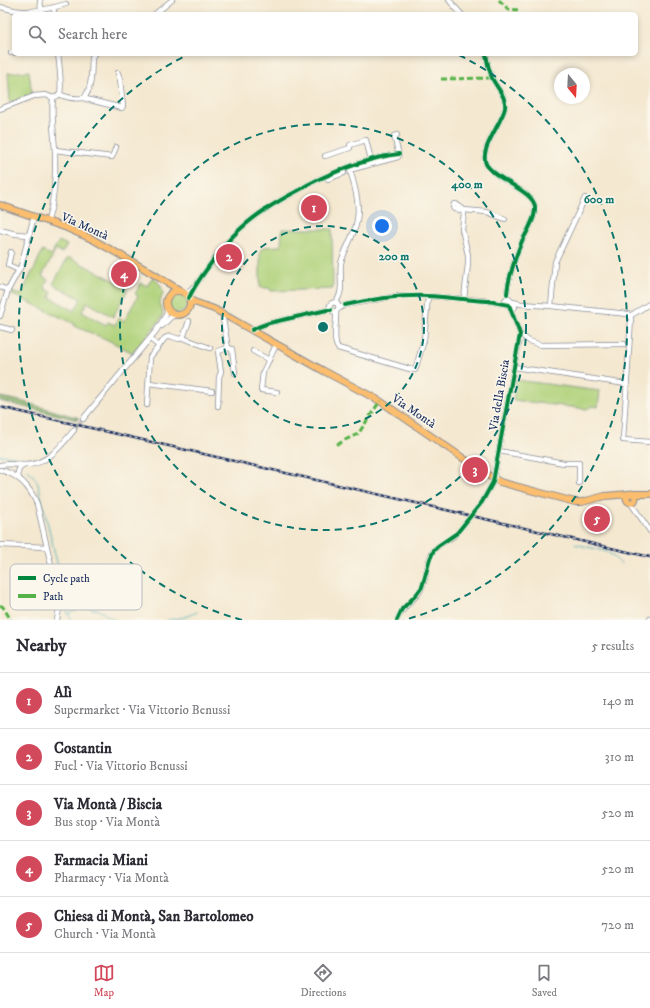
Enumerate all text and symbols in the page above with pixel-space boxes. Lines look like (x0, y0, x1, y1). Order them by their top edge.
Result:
search box (12, 12, 638, 56)
icon: search (26, 23, 48, 45)
text: Search here (58, 25, 127, 44)
north arrow (554, 68, 590, 104)
text: 400 m (450, 177, 483, 192)
text: 600 m (584, 192, 614, 207)
pin: 1 (301, 193, 327, 223)
street label: Via Montà (58, 209, 112, 244)
your location (372, 216, 392, 236)
pin: 2 (216, 242, 242, 272)
text: 200 m (379, 249, 409, 264)
pin: 4 (111, 259, 137, 289)
centre of rings (316, 320, 330, 334)
street label: Via della Biscia (486, 357, 513, 433)
street label: Via Montà (388, 391, 439, 432)
pin: 3 (462, 455, 488, 485)
pin: 5 (584, 504, 610, 534)
legend (10, 564, 142, 610)
text: Cycle path (43, 572, 90, 586)
text: Path (43, 590, 64, 604)
text: Nearby (16, 635, 66, 657)
text: 5 results (592, 638, 634, 654)
text: Alì (54, 683, 72, 702)
text: 1 (27, 693, 31, 709)
text: 140 m (602, 693, 634, 709)
text: Supermarket · Via Vittorio Benussi (54, 702, 230, 718)
text: Costantin (54, 739, 112, 758)
text: 2 (26, 749, 32, 765)
text: 310 m (605, 749, 634, 765)
text: Fuel · Via Vittorio Benussi (54, 758, 188, 774)
text: Via Montà / Biscia (54, 795, 162, 814)
text: 3 (27, 805, 31, 821)
text: 520 m (602, 805, 634, 821)
text: Bus stop · Via Montà (54, 814, 160, 830)
text: Farmacia Miani (54, 851, 148, 870)
text: 4 (25, 861, 33, 877)
text: 520 m (602, 861, 634, 877)
text: Pharmacy · Via Montà (54, 870, 169, 886)
text: Chiesa di Montà, San Bartolomeo (54, 907, 253, 926)
text: 5 (26, 917, 32, 933)
text: 720 m (601, 917, 634, 933)
text: Church · Via Montà (54, 926, 156, 942)
tab: Map (93, 962, 115, 1000)
tab: Directions (301, 962, 346, 1000)
tab: Saved (532, 962, 557, 1000)

